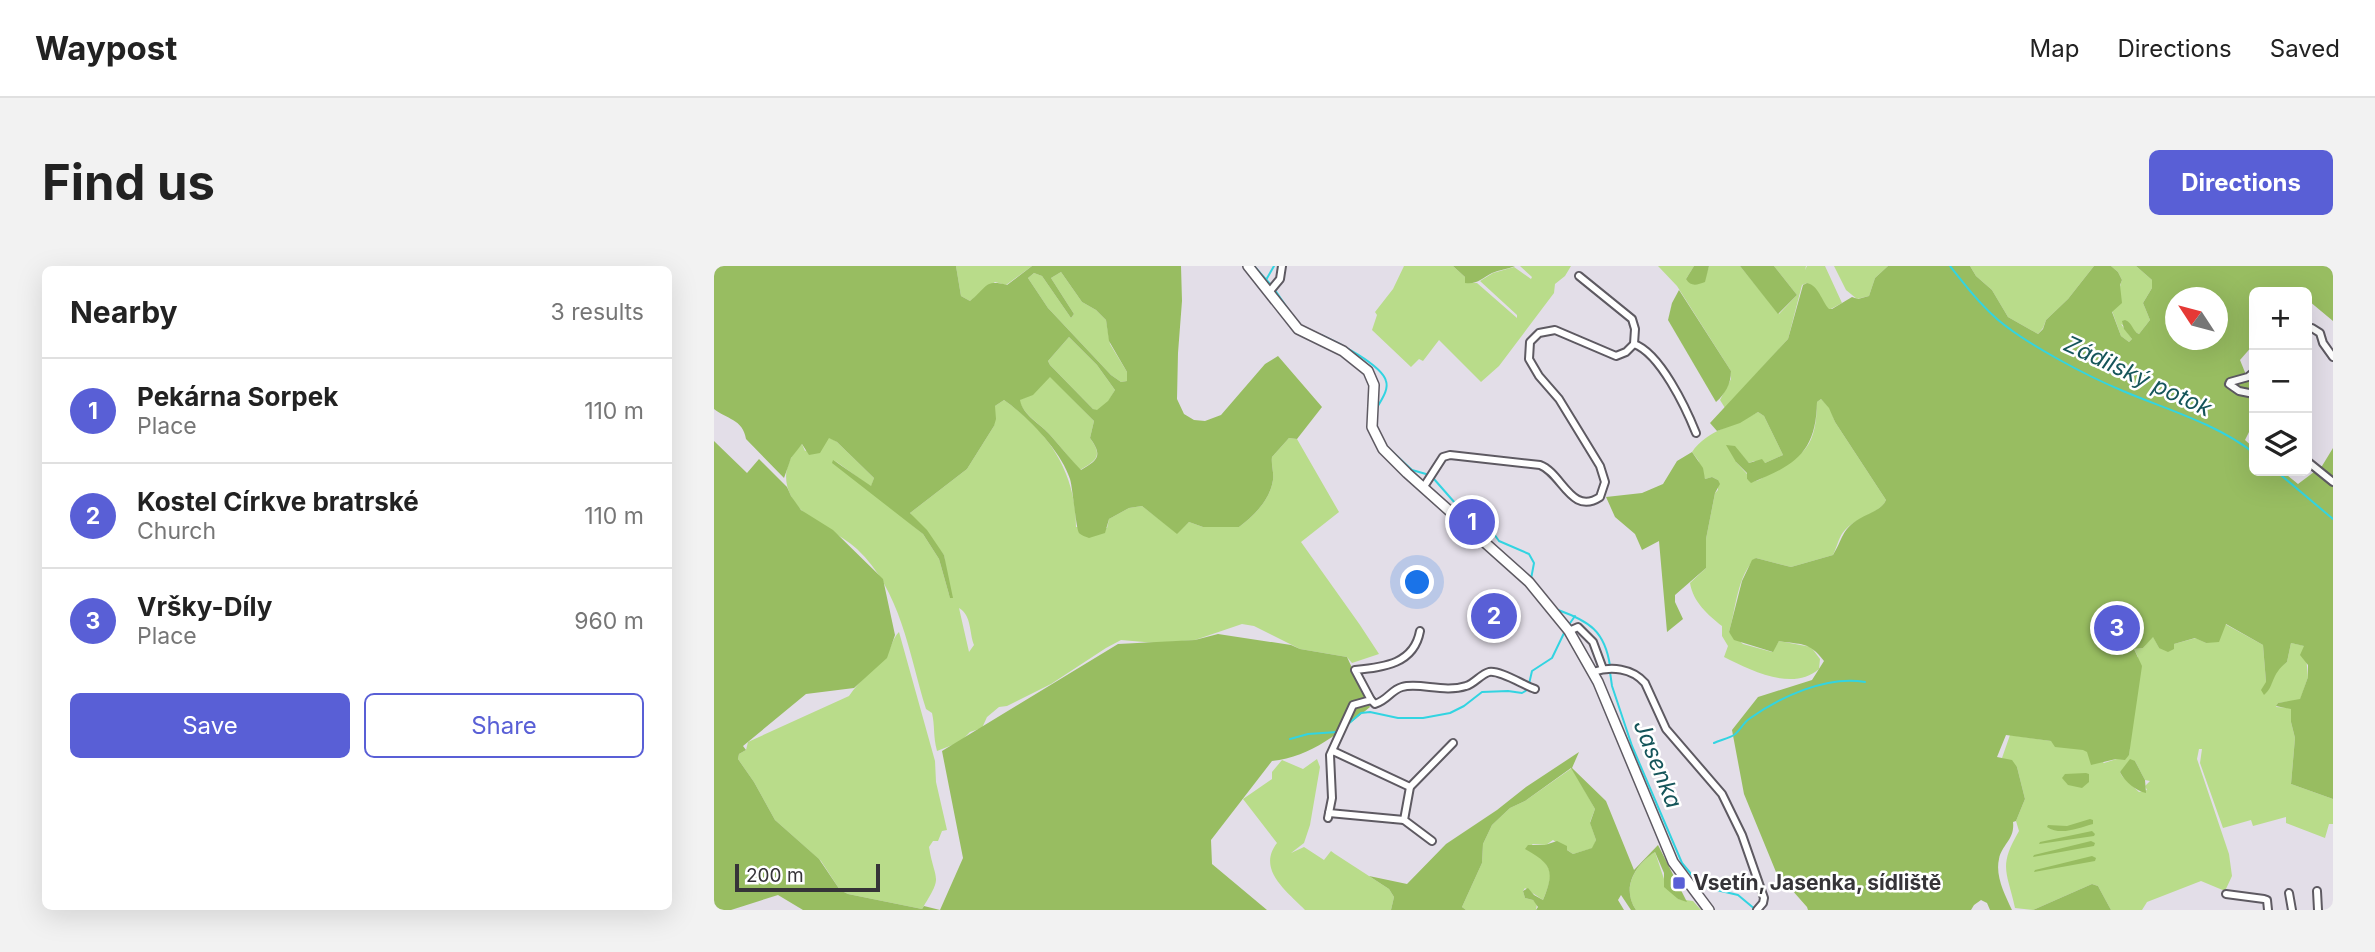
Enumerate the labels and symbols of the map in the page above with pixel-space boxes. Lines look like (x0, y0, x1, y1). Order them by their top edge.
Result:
north arrow (2165, 287, 2228, 350)
water label: Zádilský potok (2060, 330, 2217, 423)
pin: 1 (1449, 496, 1495, 548)
your location (1400, 565, 1434, 599)
pin: 2 (1471, 590, 1517, 642)
pin: 3 (2094, 602, 2140, 654)
water label: Jasenka (1628, 716, 1688, 812)
scale bar (735, 861, 880, 893)
place label: Vsetín, Jasenka, sídliště (1693, 870, 1941, 895)
marker: Vsetín, Jasenka, sídliště (1671, 875, 1687, 891)

